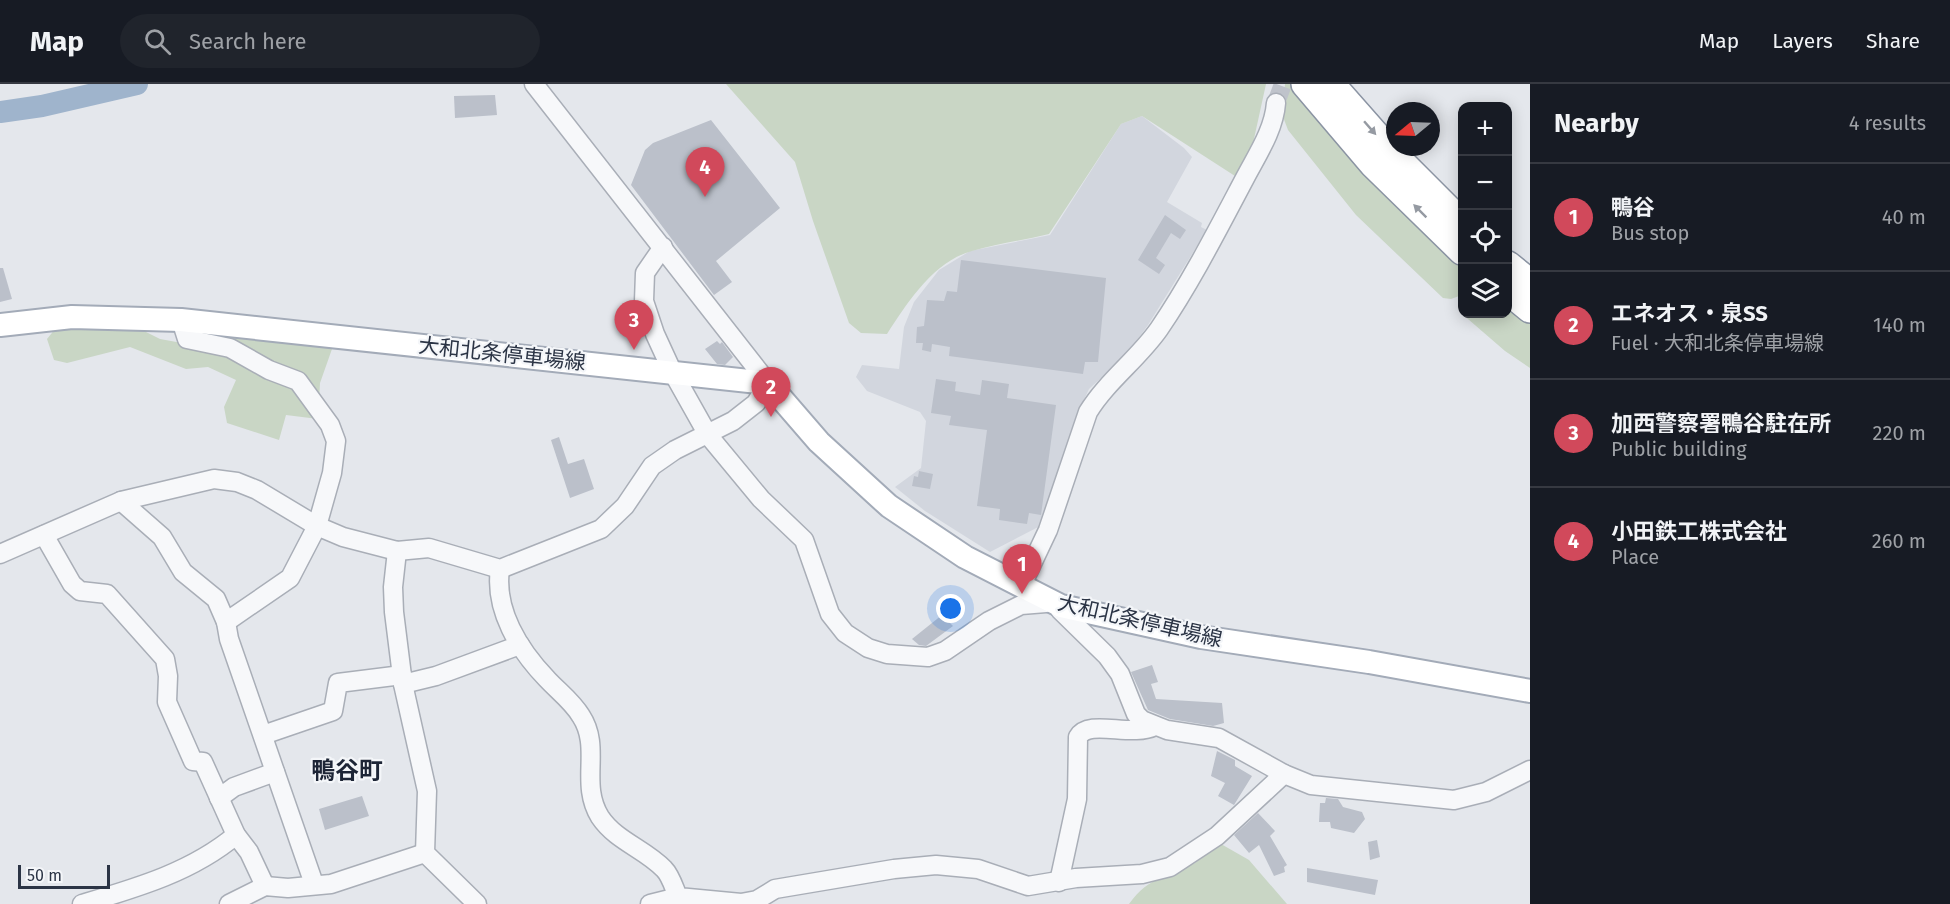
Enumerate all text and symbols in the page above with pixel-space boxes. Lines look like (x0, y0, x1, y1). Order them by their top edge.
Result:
search box (120, 14, 540, 68)
text: Map (30, 25, 84, 58)
icon: search (141, 25, 174, 58)
text: Search here (189, 28, 307, 55)
text: Map (1699, 28, 1739, 54)
text: Layers (1772, 28, 1833, 54)
text: Share (1866, 28, 1920, 54)
north arrow (1386, 102, 1440, 156)
map controls (1458, 102, 1512, 318)
button: + (1458, 102, 1512, 156)
text: Nearby (1554, 108, 1639, 139)
text: 4 results (1849, 111, 1926, 135)
one-way arrow (1363, 120, 1376, 135)
pin: 4 (686, 147, 724, 197)
button: − (1458, 156, 1512, 210)
text: 鴨谷 (1611, 194, 1655, 221)
one-way arrow (1413, 204, 1427, 219)
text: 1 (1569, 205, 1578, 229)
text: 40 m (1882, 205, 1926, 229)
button: locate (1458, 210, 1512, 264)
text: Bus stop (1611, 221, 1689, 245)
button: layers (1458, 264, 1512, 318)
pin: 3 (614, 300, 654, 350)
text: エネオス・泉SS (1611, 300, 1768, 327)
text: 2 (1568, 313, 1579, 337)
text: 140 m (1873, 313, 1926, 337)
text: Fuel · 大和北条停車場線 (1611, 331, 1824, 355)
street label: 大和北条停車場線 (417, 332, 587, 376)
pin: 2 (752, 368, 790, 417)
text: 加西警察署鴨谷駐在所 (1611, 410, 1831, 437)
text: 3 (1568, 421, 1579, 445)
text: 220 m (1873, 421, 1926, 445)
text: Public building (1611, 437, 1747, 461)
text: 小田鉄工株式会社 (1611, 518, 1787, 545)
text: 4 (1568, 529, 1579, 553)
text: 260 m (1872, 529, 1926, 553)
pin: 1 (1002, 544, 1042, 594)
text: Place (1611, 545, 1659, 569)
street label: 大和北条停車場線 (1055, 589, 1225, 653)
your location (936, 594, 965, 623)
district label: 鴨谷町 (311, 757, 383, 785)
scale bar (18, 862, 110, 890)
text: 50 m (27, 866, 62, 885)

